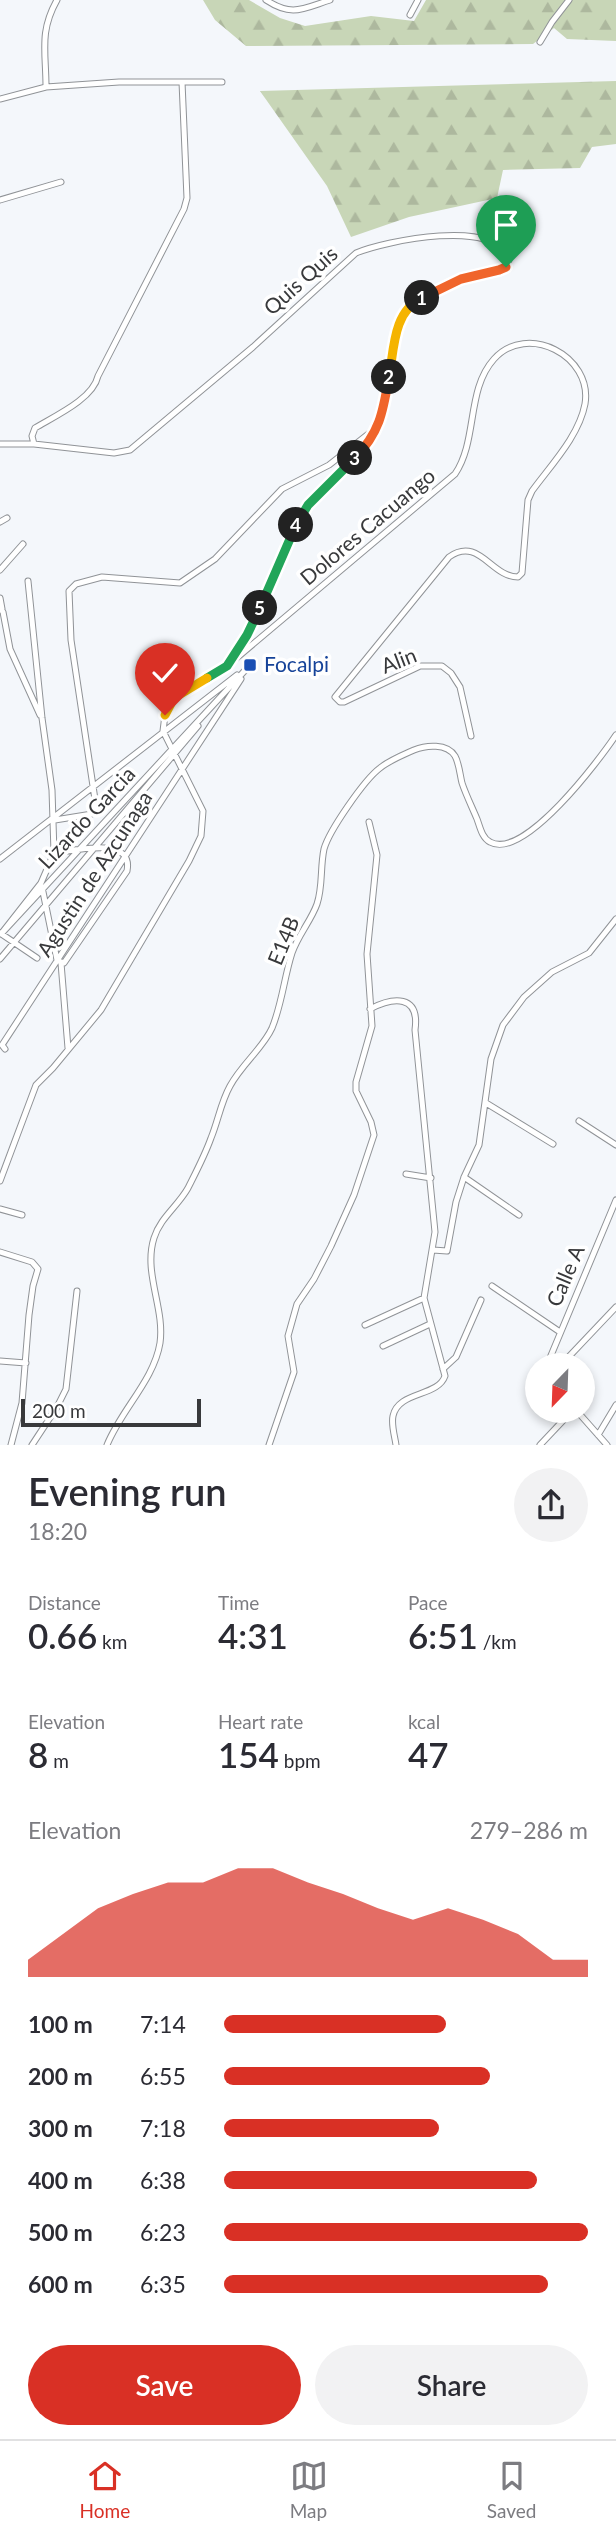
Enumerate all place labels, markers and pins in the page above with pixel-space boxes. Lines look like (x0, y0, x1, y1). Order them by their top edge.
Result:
pin (476, 195, 536, 267)
pin: 1 (404, 280, 440, 316)
pin: 2 (372, 360, 406, 394)
pin: 3 (338, 440, 372, 476)
pin: 4 (278, 508, 314, 542)
pin: 5 (243, 590, 278, 626)
pin (135, 643, 195, 715)
place label: Focalpi (264, 651, 329, 676)
marker: Focalpi (242, 657, 258, 673)

